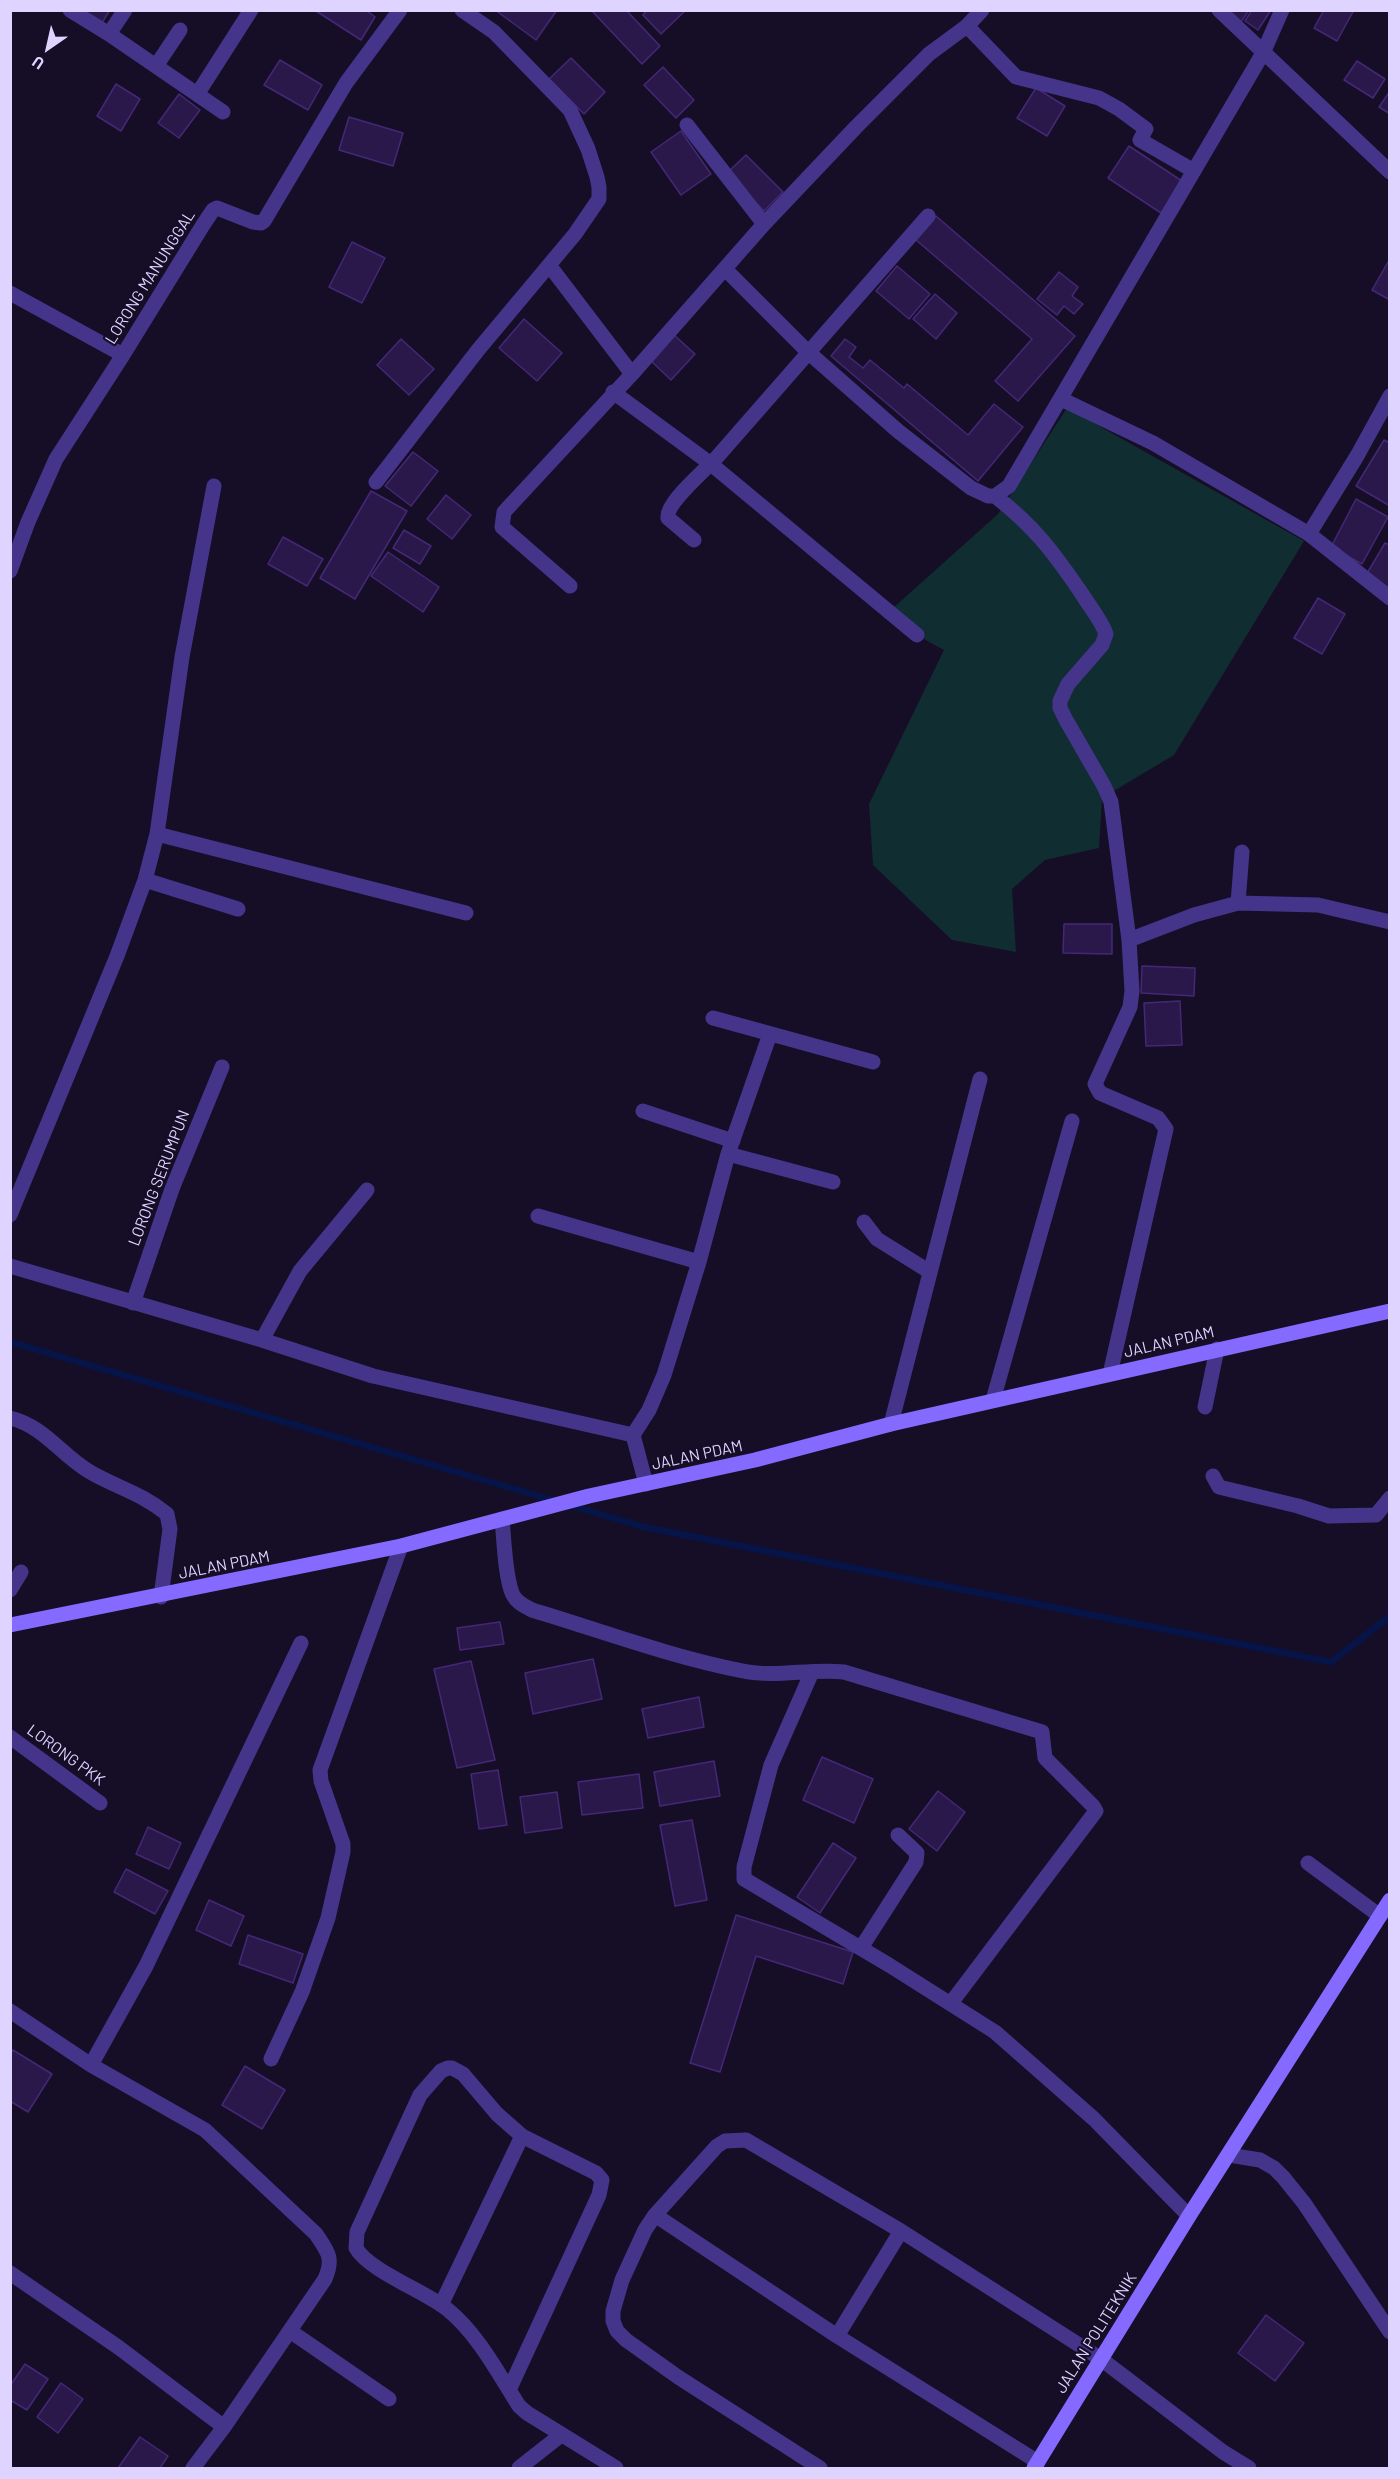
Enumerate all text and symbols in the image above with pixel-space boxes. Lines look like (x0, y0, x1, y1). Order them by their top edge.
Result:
north arrow (18, 18, 78, 78)
text: U (28, 53, 47, 74)
street label: LORONG MANUNGGAL (101, 207, 199, 347)
street label: LORONG SERUMPUN (124, 1107, 194, 1249)
street label: JALAN PDAM (1122, 1322, 1216, 1362)
street label: JALAN PDAM (650, 1436, 744, 1474)
street label: JALAN PDAM (177, 1547, 271, 1583)
street label: LORONG PKK (23, 1720, 109, 1790)
street label: JALAN POLITEKNIK (1051, 2269, 1141, 2397)

